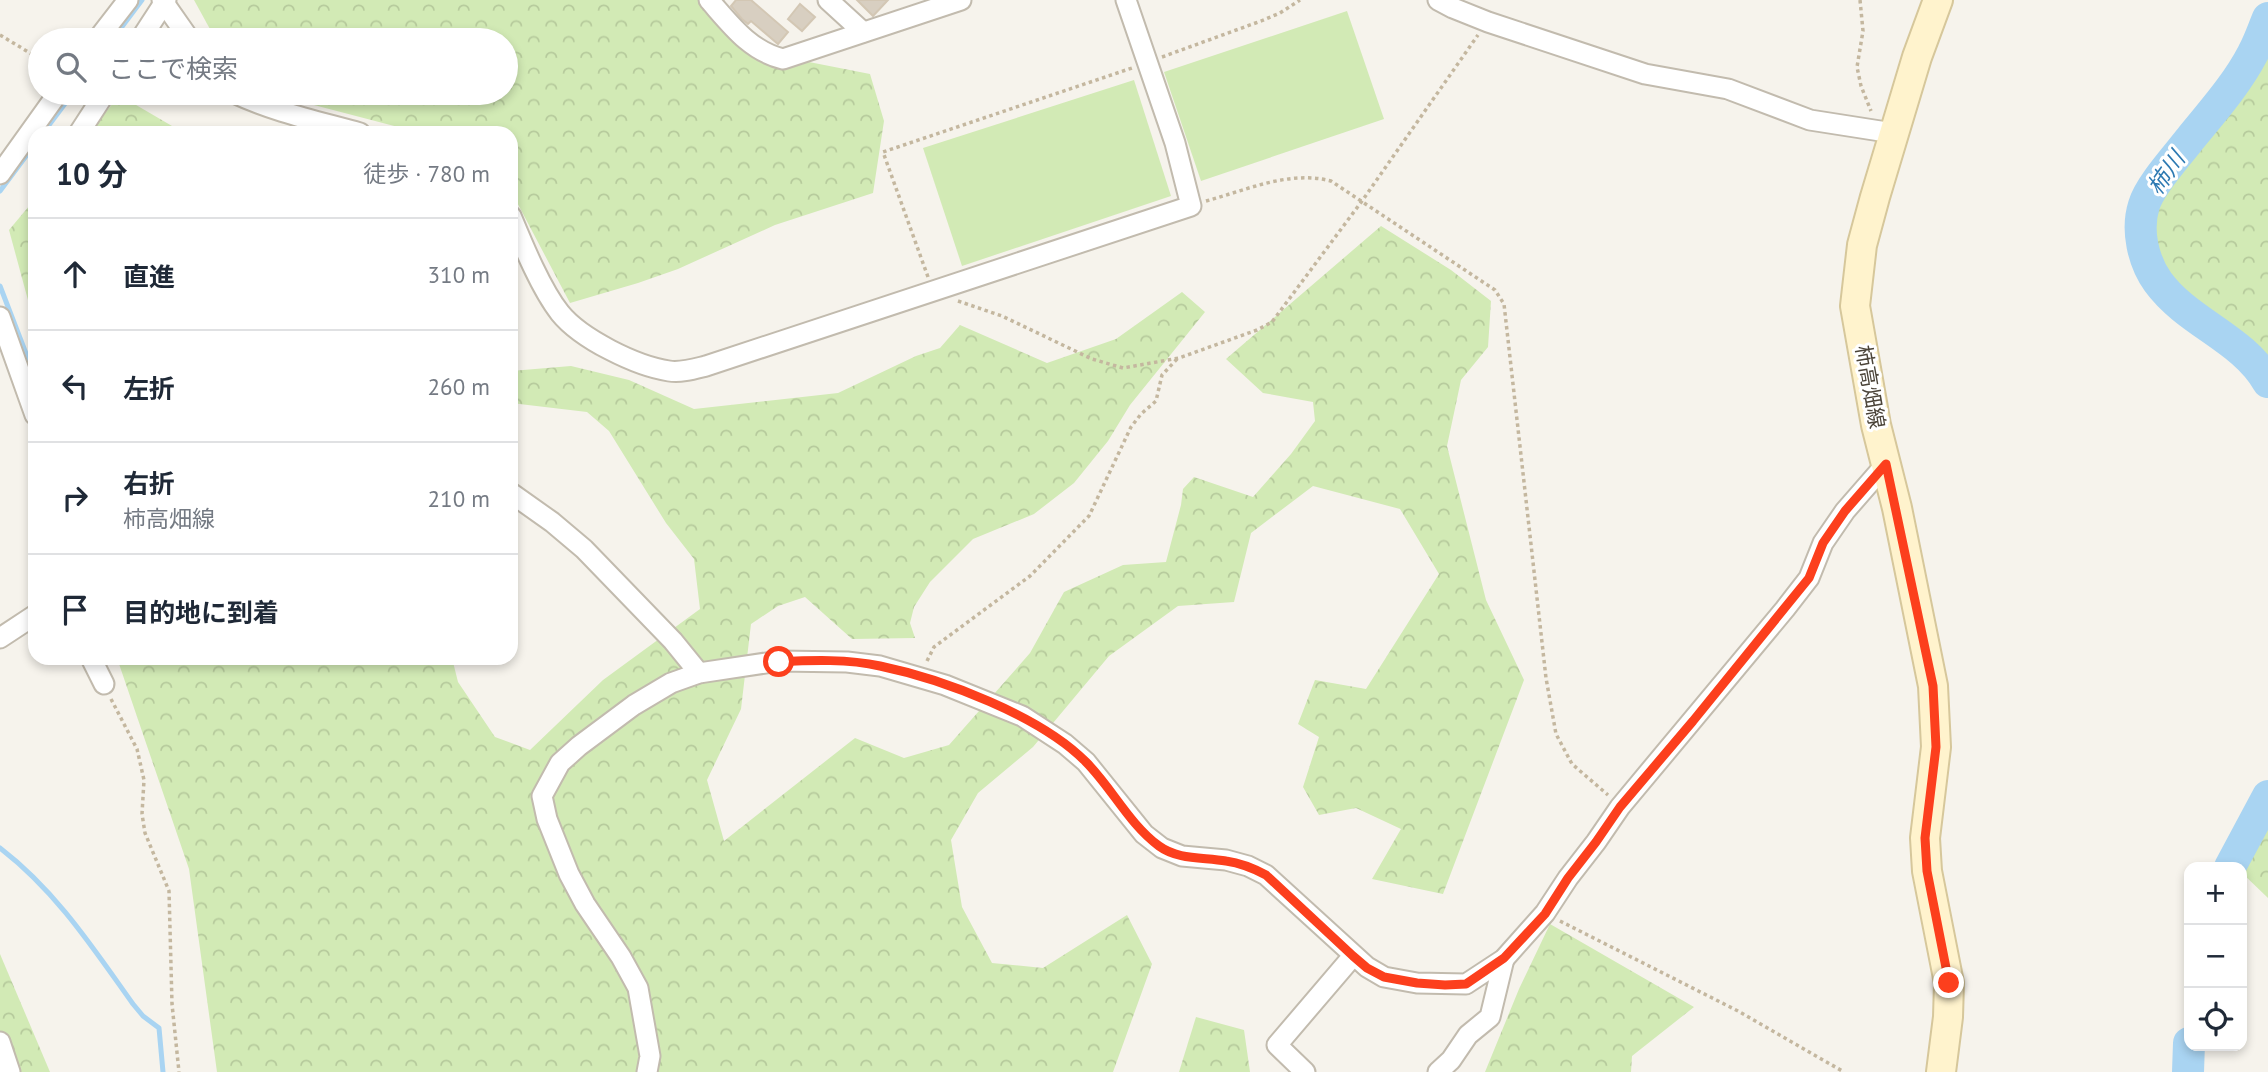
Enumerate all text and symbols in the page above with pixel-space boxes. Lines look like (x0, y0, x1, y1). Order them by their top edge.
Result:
search box (28, 28, 518, 105)
icon: search (52, 48, 90, 86)
text: ここで検索 (108, 52, 238, 85)
water label: 柿川 (2141, 143, 2192, 200)
text: 10 分 (56, 154, 128, 193)
text: 徒歩 · 780 m (363, 159, 490, 188)
icon: ahead (56, 255, 94, 293)
text: 直進 (123, 260, 175, 293)
text: 310 m (428, 260, 490, 289)
street label: 柿高畑線 (1850, 343, 1891, 431)
icon: left (56, 367, 94, 405)
text: 左折 (123, 372, 175, 405)
text: 260 m (428, 372, 490, 401)
text: 右折 (123, 467, 175, 500)
icon: right (56, 479, 94, 517)
text: 210 m (428, 484, 490, 513)
text: 柿高畑線 (123, 504, 215, 533)
icon: arrive (56, 591, 94, 629)
text: 目的地に到着 (123, 596, 279, 629)
route start (763, 646, 794, 677)
map controls (2184, 862, 2247, 1051)
button: + (2184, 862, 2247, 925)
button: − (2184, 925, 2247, 988)
route end (1933, 967, 1964, 998)
button: locate (2184, 988, 2247, 1051)

